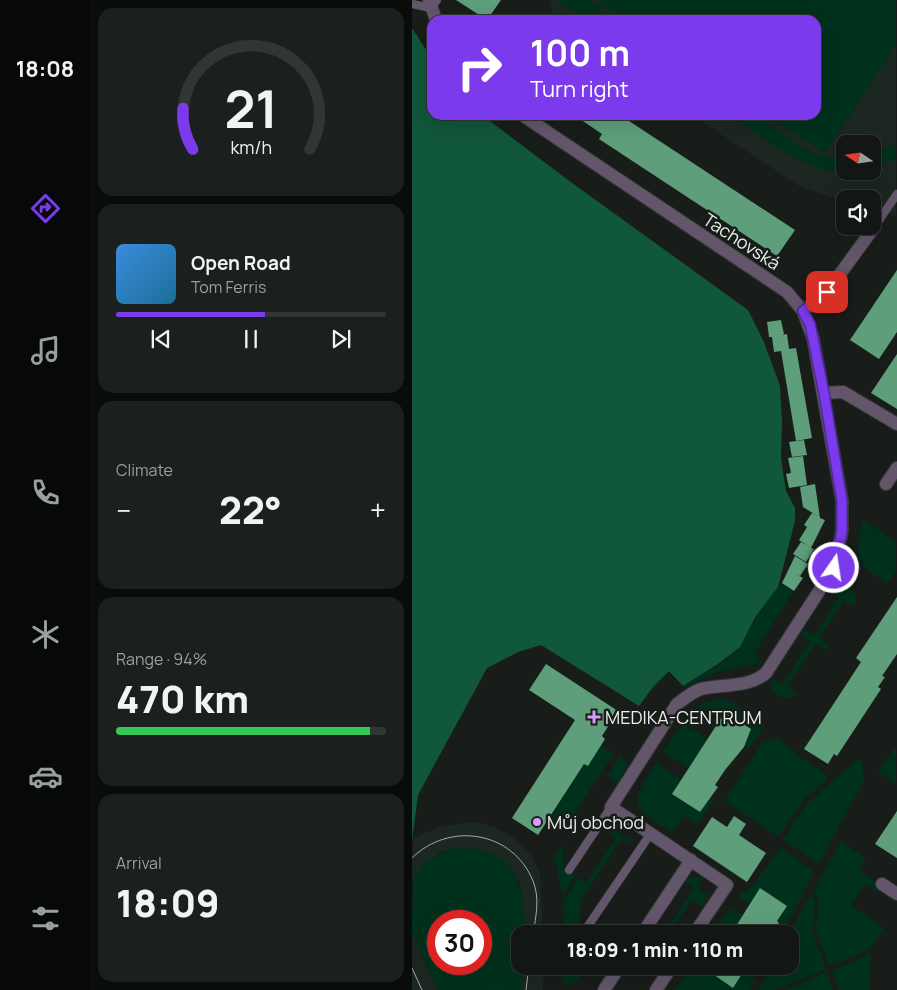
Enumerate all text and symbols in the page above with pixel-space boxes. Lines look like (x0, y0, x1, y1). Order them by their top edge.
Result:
text: 100 m (530, 29, 630, 77)
icon: right (447, 35, 512, 100)
text: 18:08 (16, 54, 74, 84)
text: 21 (224, 73, 278, 144)
text: Turn right (530, 74, 628, 104)
text: km/h (230, 135, 272, 159)
north arrow (836, 135, 881, 180)
map controls (836, 135, 881, 235)
button: sound (836, 190, 881, 235)
icon: directions (28, 191, 63, 226)
street label: Tachovská (699, 207, 785, 275)
text: Open Road (191, 250, 291, 276)
pin (806, 271, 848, 313)
text: Tom Ferris (191, 276, 266, 298)
icon: arrive (813, 278, 841, 306)
icon: previous (147, 325, 175, 353)
icon: pause (237, 325, 265, 353)
icon: next (327, 325, 355, 353)
icon: music (28, 333, 63, 368)
text: Climate (116, 459, 173, 481)
icon: phone (28, 475, 63, 510)
text: 22° (219, 483, 282, 535)
text: − (116, 491, 131, 529)
text: + (370, 491, 386, 529)
position arrow (807, 541, 859, 593)
icon: climate (28, 617, 63, 652)
text: Range · 94% (116, 648, 207, 670)
text: 470 km (116, 672, 249, 724)
place label: MEDIKA-CENTRUM (605, 705, 762, 729)
marker: MEDIKA-CENTRUM (587, 710, 601, 724)
icon: car (28, 759, 63, 794)
place label: Můj obchod (547, 810, 644, 834)
marker: Můj obchod (531, 816, 543, 828)
text: Arrival (116, 852, 162, 874)
text: 18:09 (116, 876, 220, 928)
icon: filters (28, 901, 63, 936)
speed limit sign: 30 (427, 910, 492, 975)
text: 18:09 · 1 min · 110 m (567, 937, 743, 963)

